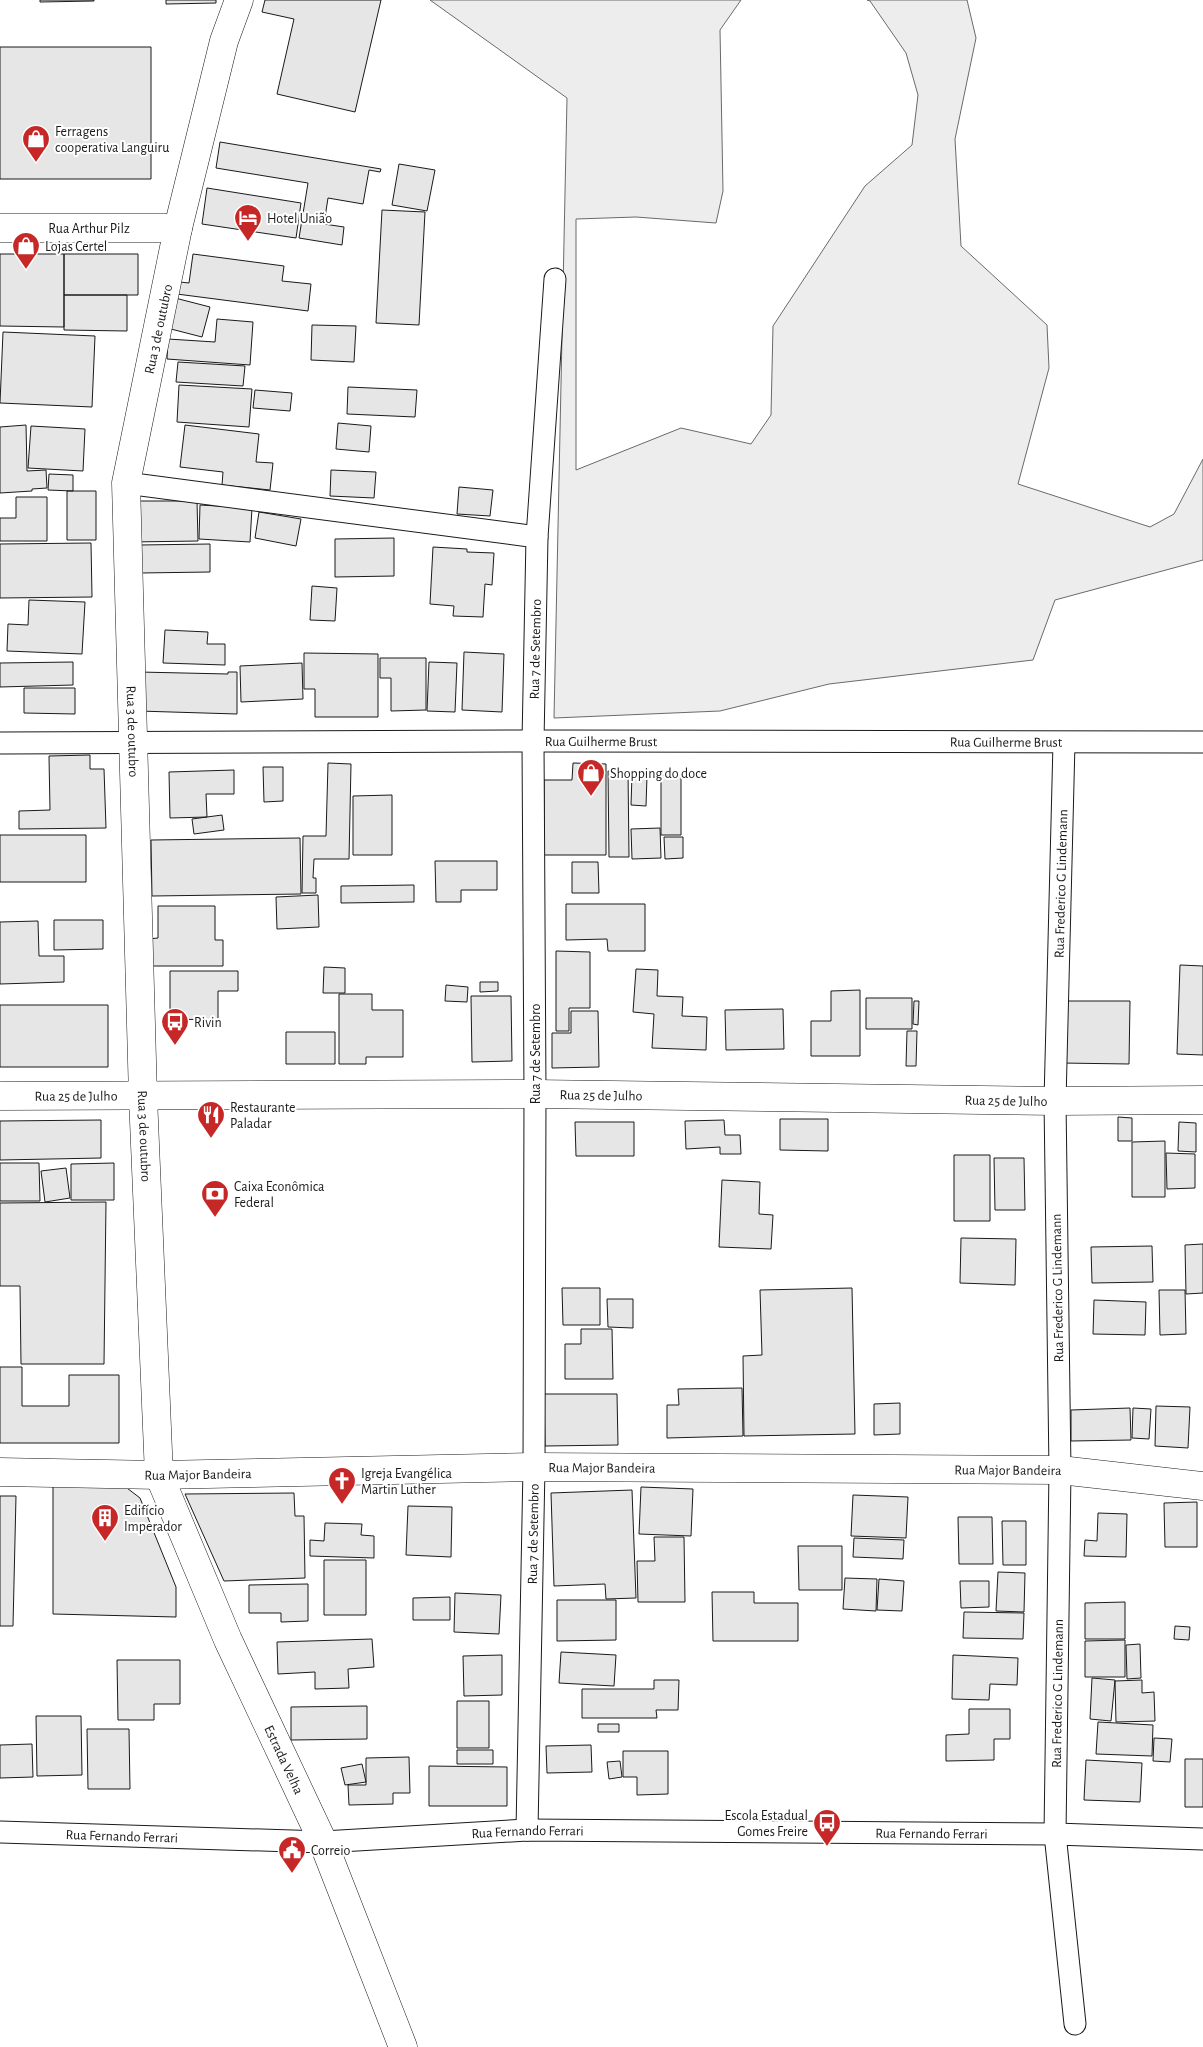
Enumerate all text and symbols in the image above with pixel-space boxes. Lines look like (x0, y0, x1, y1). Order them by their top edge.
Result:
shop icon: Ferragens cooperativa Languiru (21, 124, 51, 163)
place label: Ferragens cooperativa Languiru (55, 125, 169, 155)
hotel icon: Hotel União (233, 203, 263, 242)
place label: Hotel União (267, 212, 332, 226)
street label: Rua Arthur Pilz (48, 222, 130, 236)
shop icon: Lojas Certel (11, 231, 41, 270)
place label: Lojas Certel (45, 240, 107, 254)
street label: Rua 3 de outubro (143, 283, 175, 375)
street label: Rua 7 de Setembro (528, 598, 544, 700)
street label: Rua 3 de outubro (124, 685, 140, 778)
street label: Rua Guilherme Brust (545, 735, 658, 749)
street label: Rua Guilherme Brust (950, 736, 1063, 750)
shop icon: Shopping do doce (576, 758, 606, 797)
place label: Shopping do doce (610, 767, 707, 781)
street label: Rua Frederico G Lindemann (1053, 809, 1070, 958)
street label: Rua 7 de Setembro (529, 1004, 543, 1104)
bus stop icon: Rivin (160, 1007, 190, 1046)
place label: Rivin (194, 1016, 222, 1030)
street label: Rua 25 de Julho (559, 1088, 643, 1103)
street label: Rua 25 de Julho (34, 1090, 118, 1104)
street label: Rua 3 de outubro (135, 1090, 153, 1182)
street label: Rua 25 de Julho (964, 1094, 1048, 1109)
restaurant icon: Restaurante Paladar (196, 1100, 226, 1139)
place label: Restaurante Paladar (230, 1101, 296, 1131)
bank icon: Caixa Econômica Federal (200, 1179, 230, 1218)
place label: Caixa Econômica Federal (234, 1180, 325, 1210)
street label: Rua Frederico G Lindemann (1050, 1213, 1066, 1362)
street label: Rua Major Bandeira (548, 1461, 656, 1476)
street label: Rua Major Bandeira (954, 1463, 1062, 1478)
church icon: Igreja Evangélica Martin Luther (327, 1466, 357, 1505)
street label: Rua Major Bandeira (144, 1467, 252, 1483)
place label: Igreja Evangélica Martin Luther (361, 1467, 453, 1497)
street label: Rua 7 de Setembro (526, 1483, 542, 1585)
building icon: Edifício Imperador (90, 1503, 120, 1542)
place label: Edifício Imperador (124, 1504, 182, 1534)
street label: Rua Frederico G Lindemann (1050, 1619, 1066, 1768)
street label: Estrada Velha (261, 1723, 306, 1797)
bus stop icon: Escola Estadual Gomes Freire (812, 1808, 842, 1847)
place label: Escola Estadual Gomes Freire (724, 1809, 808, 1839)
street label: Rua Fernando Ferrari (471, 1824, 584, 1841)
street label: Rua Fernando Ferrari (875, 1827, 988, 1841)
street label: Rua Fernando Ferrari (65, 1828, 178, 1846)
public building icon: Correio (277, 1835, 307, 1874)
place label: Correio (311, 1844, 351, 1858)

